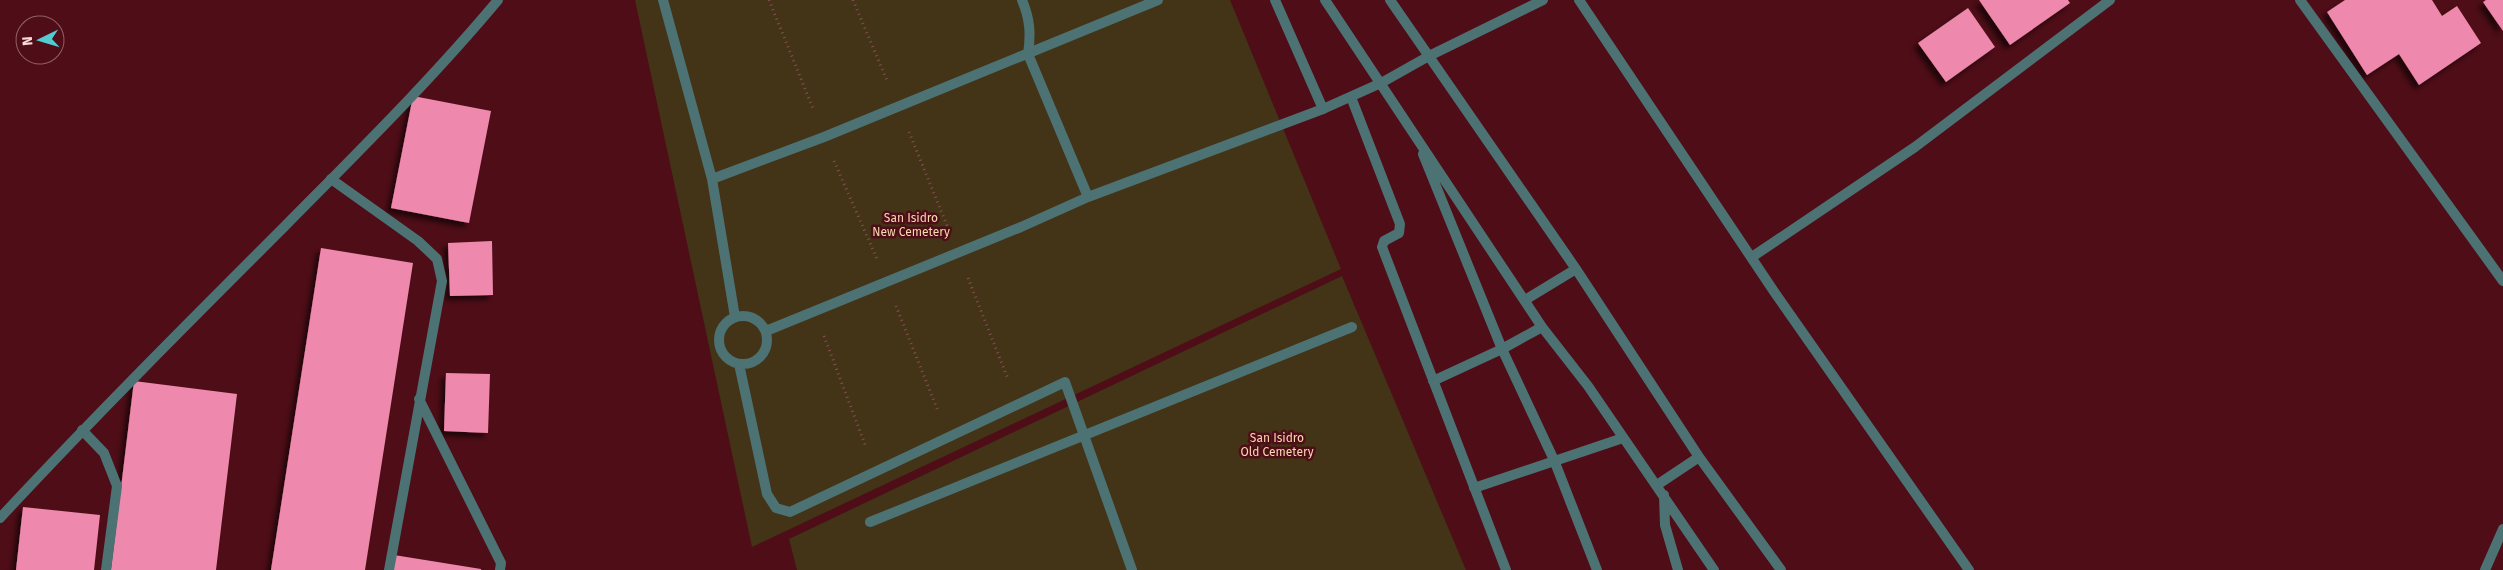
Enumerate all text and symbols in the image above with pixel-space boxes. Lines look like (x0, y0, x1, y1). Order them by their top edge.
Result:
north arrow (15, 15, 65, 65)
text: N (19, 36, 36, 46)
park label: San Isidro New Cemetery (872, 211, 950, 239)
park label: San Isidro Old Cemetery (1240, 431, 1314, 459)

